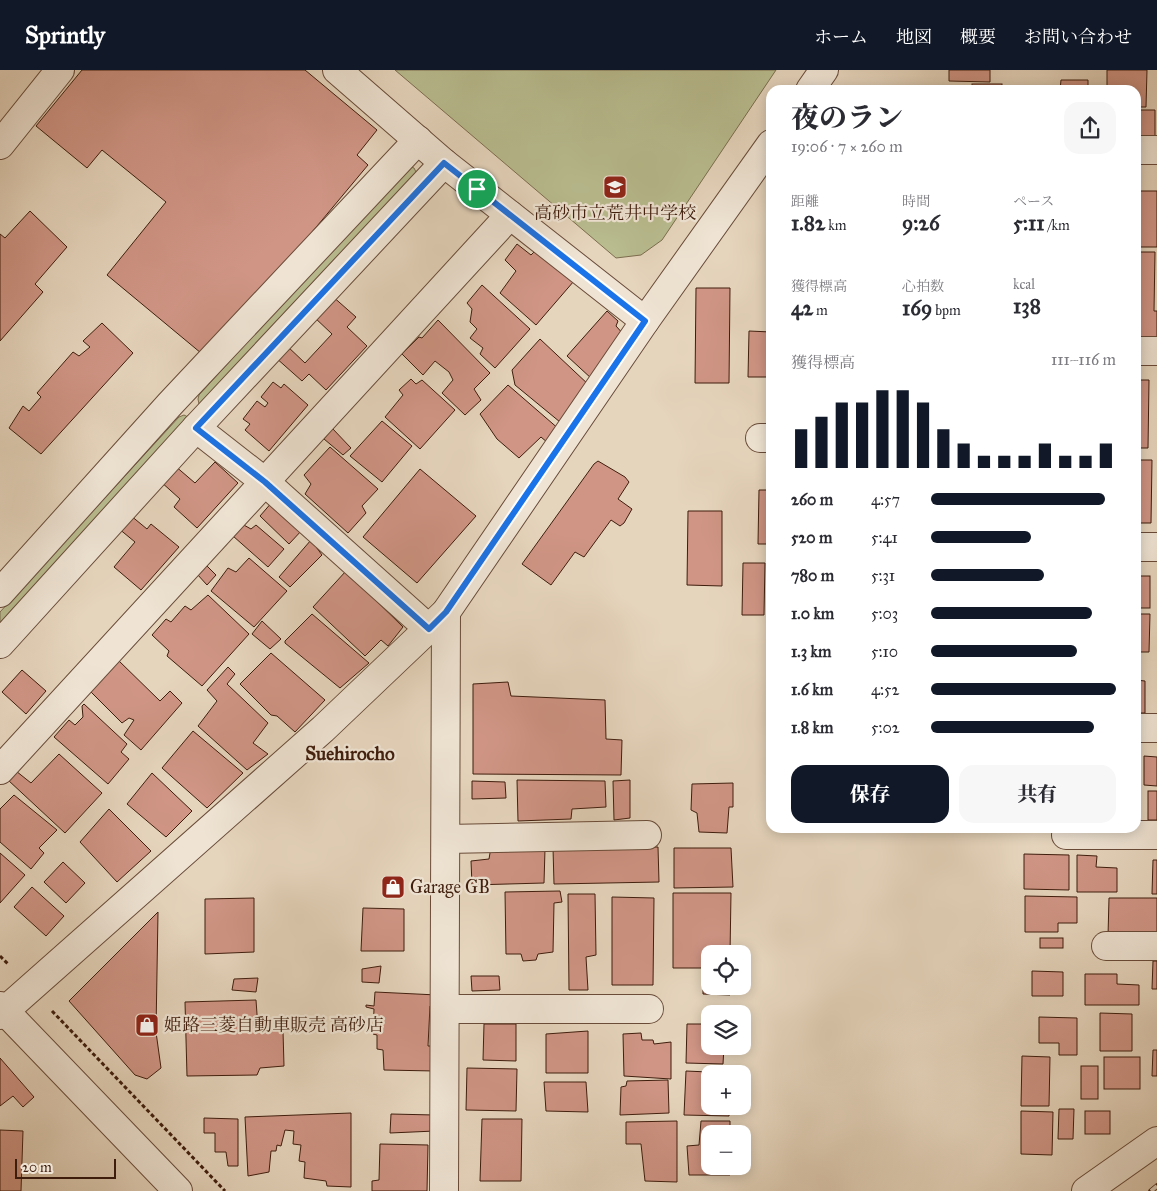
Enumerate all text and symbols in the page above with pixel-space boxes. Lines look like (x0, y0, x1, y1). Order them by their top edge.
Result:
text: Sprintly (25, 20, 105, 50)
text: ホーム (814, 26, 868, 48)
text: 地図 (896, 26, 932, 48)
text: 概要 (960, 26, 996, 48)
text: お問い合わせ (1024, 26, 1132, 48)
text: 夜のラン (791, 100, 903, 135)
button: share (1064, 102, 1116, 154)
text: 19:06 · 7 × 260 m (791, 137, 903, 156)
pin (456, 168, 498, 210)
school or university icon: 高砂市立荒井中学校 (602, 174, 628, 200)
icon: arrive (463, 175, 491, 203)
text: 距離 (791, 193, 819, 210)
text: 時間 (902, 193, 930, 210)
text: ペース (1013, 193, 1054, 210)
place label: 高砂市立荒井中学校 (534, 202, 696, 224)
text: 1.82 (791, 210, 825, 236)
text: 9:26 (902, 210, 940, 236)
text: 5:11 (1013, 210, 1045, 236)
text: km (825, 217, 846, 234)
text: /km (1045, 217, 1070, 234)
text: kcal (1013, 276, 1035, 293)
text: 獲得標高 (791, 278, 847, 295)
text: 心拍数 (902, 278, 944, 295)
text: 138 (1013, 293, 1041, 319)
text: 42 (791, 295, 813, 321)
text: 169 (902, 295, 932, 321)
text: m (813, 302, 828, 319)
text: bpm (932, 302, 961, 319)
text: 111–116 m (1051, 350, 1116, 369)
text: 獲得標高 (791, 353, 855, 372)
text: 260 m (791, 490, 833, 509)
text: 4:57 (871, 490, 900, 509)
text: 520 m (791, 528, 833, 547)
text: 5:41 (871, 528, 898, 547)
text: 780 m (791, 566, 834, 585)
text: 5:31 (871, 566, 895, 585)
text: 1.0 km (791, 604, 834, 623)
text: 5:03 (871, 604, 898, 623)
text: 1.3 km (791, 642, 831, 661)
text: 5:10 (871, 642, 898, 661)
text: 1.6 km (791, 680, 833, 699)
text: 4:52 (871, 680, 899, 699)
text: 1.8 km (791, 718, 833, 737)
text: 5:02 (871, 718, 900, 737)
district label: Suehirocho (305, 742, 395, 765)
button: 保存 (791, 765, 949, 823)
button: 共有 (959, 765, 1116, 823)
shop icon: Garage GB (380, 874, 406, 900)
place label: Garage GB (410, 876, 490, 899)
map controls (701, 945, 751, 1175)
button: locate (701, 945, 751, 995)
button: layers (701, 1005, 751, 1055)
shop icon: 姫路三菱自動車販売 高砂店 (134, 1012, 160, 1038)
place label: 姫路三菱自動車販売 高砂店 (164, 1014, 384, 1036)
button: + (701, 1065, 751, 1115)
button: − (701, 1125, 751, 1175)
scale bar (15, 1156, 116, 1179)
text: 20 m (22, 1159, 52, 1176)

